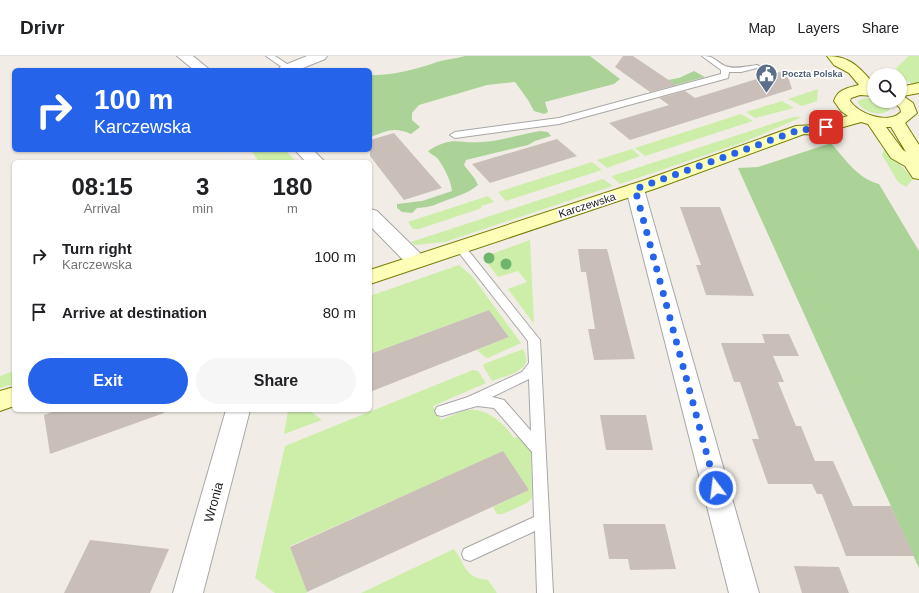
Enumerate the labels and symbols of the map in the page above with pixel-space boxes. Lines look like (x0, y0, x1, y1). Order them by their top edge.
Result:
public building icon: Poczta Polska (753, 61, 779, 94)
place label: Poczta Polska (782, 69, 844, 79)
pin (809, 110, 843, 144)
street label: Karczewska (557, 190, 618, 220)
position arrow (695, 467, 737, 509)
street label: Wronia (201, 480, 226, 524)

